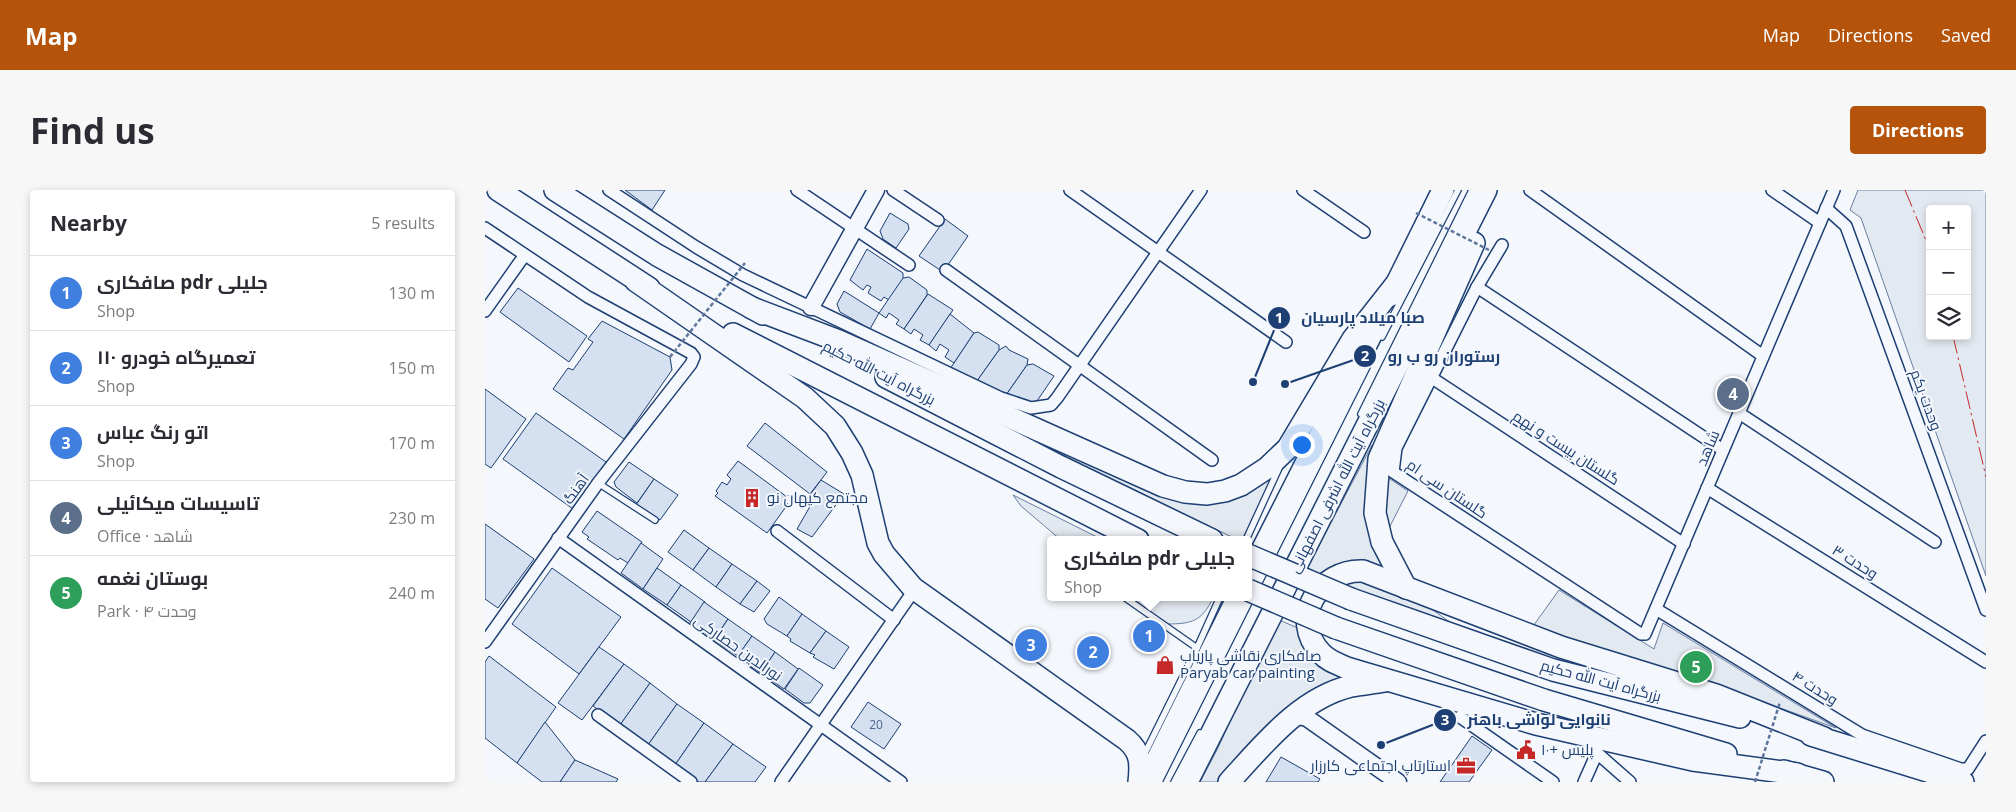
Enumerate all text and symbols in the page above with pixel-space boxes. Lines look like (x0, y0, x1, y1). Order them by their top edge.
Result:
text: Map (25, 19, 77, 52)
text: Map (1763, 23, 1800, 47)
text: Directions (1828, 23, 1913, 47)
text: Saved (1941, 23, 1991, 47)
button: Directions (1850, 106, 1986, 154)
text: Find us (30, 107, 155, 154)
map controls (1926, 205, 1971, 340)
button: + (1926, 205, 1971, 250)
text: Nearby (50, 209, 127, 237)
text: 5 results (371, 212, 435, 234)
button: − (1926, 250, 1971, 295)
text: صافکاری pdr جلیلی (97, 269, 268, 295)
text: 1 (61, 282, 71, 304)
text: 130 m (389, 282, 435, 304)
button: layers (1926, 295, 1971, 340)
text: Shop (97, 300, 135, 322)
callout: صبا میلاد پارسیان (1266, 302, 1435, 333)
text: صبا میلاد پارسیان (1301, 306, 1425, 329)
text: 1 (1275, 307, 1283, 327)
street label: بزرگراه آیت الله حکیم (819, 335, 939, 410)
callout: رستوران رو ب رو (1353, 340, 1510, 371)
text: تعمیرگاه خودرو ۱۱۰ (97, 344, 255, 370)
text: 2 (1361, 345, 1370, 365)
text: رستوران رو ب رو (1388, 345, 1500, 367)
text: 2 (61, 357, 71, 379)
text: 150 m (389, 357, 435, 379)
street label: وحدت یکم (1906, 366, 1947, 434)
text: Shop (97, 375, 135, 397)
pin: 4 (1717, 375, 1749, 413)
street label: بزرگراه آیت الله اشرفی اصفهانی (1283, 395, 1390, 577)
street label: گلستان بیست و نهم (1509, 405, 1624, 490)
text: اتو رنگ عباس (97, 419, 209, 445)
street label: شاهد (1691, 427, 1723, 468)
text: 3 (61, 432, 71, 454)
text: 170 m (389, 432, 435, 454)
your location (1289, 432, 1315, 458)
text: Shop (97, 450, 135, 472)
street label: گلستان سی ام (1403, 454, 1492, 523)
street label: آهنگ (558, 469, 593, 507)
building icon: مجتمع کیهان نو (741, 487, 763, 509)
place label: مجتمع کیهان نو (767, 487, 868, 509)
text: تاسیسات میکائیلی (97, 490, 259, 516)
text: 4 (61, 507, 71, 529)
text: 230 m (389, 507, 435, 529)
text: Office · شاهد (97, 525, 193, 547)
popup (1047, 536, 1252, 601)
street label: وحدت ۳ (1829, 539, 1882, 583)
text: صافکاری pdr جلیلی (1064, 545, 1235, 571)
text: بوستان نغمه (97, 565, 208, 591)
text: Shop (1064, 576, 1102, 598)
text: 5 (61, 582, 71, 604)
text: 240 m (389, 582, 435, 604)
text: Park · وحدت ۴ (97, 600, 197, 622)
street label: نورالدین حصارکی (690, 609, 787, 686)
pin: 1 (1133, 617, 1165, 655)
pin: 3 (1015, 626, 1047, 664)
pin: 2 (1077, 633, 1109, 671)
place label: صافکاری نقاشی پاریاب Paryab car painting (1180, 645, 1322, 682)
pin: 5 (1680, 648, 1712, 686)
shop icon: صافکاری نقاشی پاریاب Paryab car painting (1154, 654, 1176, 676)
street label: بزرگراه آیت الله حکیم (1538, 654, 1664, 707)
street label: وحدت ۴ (1789, 665, 1842, 709)
callout: نانوایی لواشی باهنر (1433, 704, 1621, 735)
text: نانوایی لواشی باهنر (1466, 708, 1611, 730)
text: 3 (1441, 709, 1449, 729)
house number: 20 (869, 716, 883, 733)
public building icon: پلیس +۱۰ (1515, 739, 1537, 761)
place label: پلیس +۱۰ (1541, 739, 1594, 760)
place label: استارتاپ اجتماعی کارزار (1310, 755, 1451, 776)
office icon: استارتاپ اجتماعی کارزار (1455, 755, 1477, 777)

